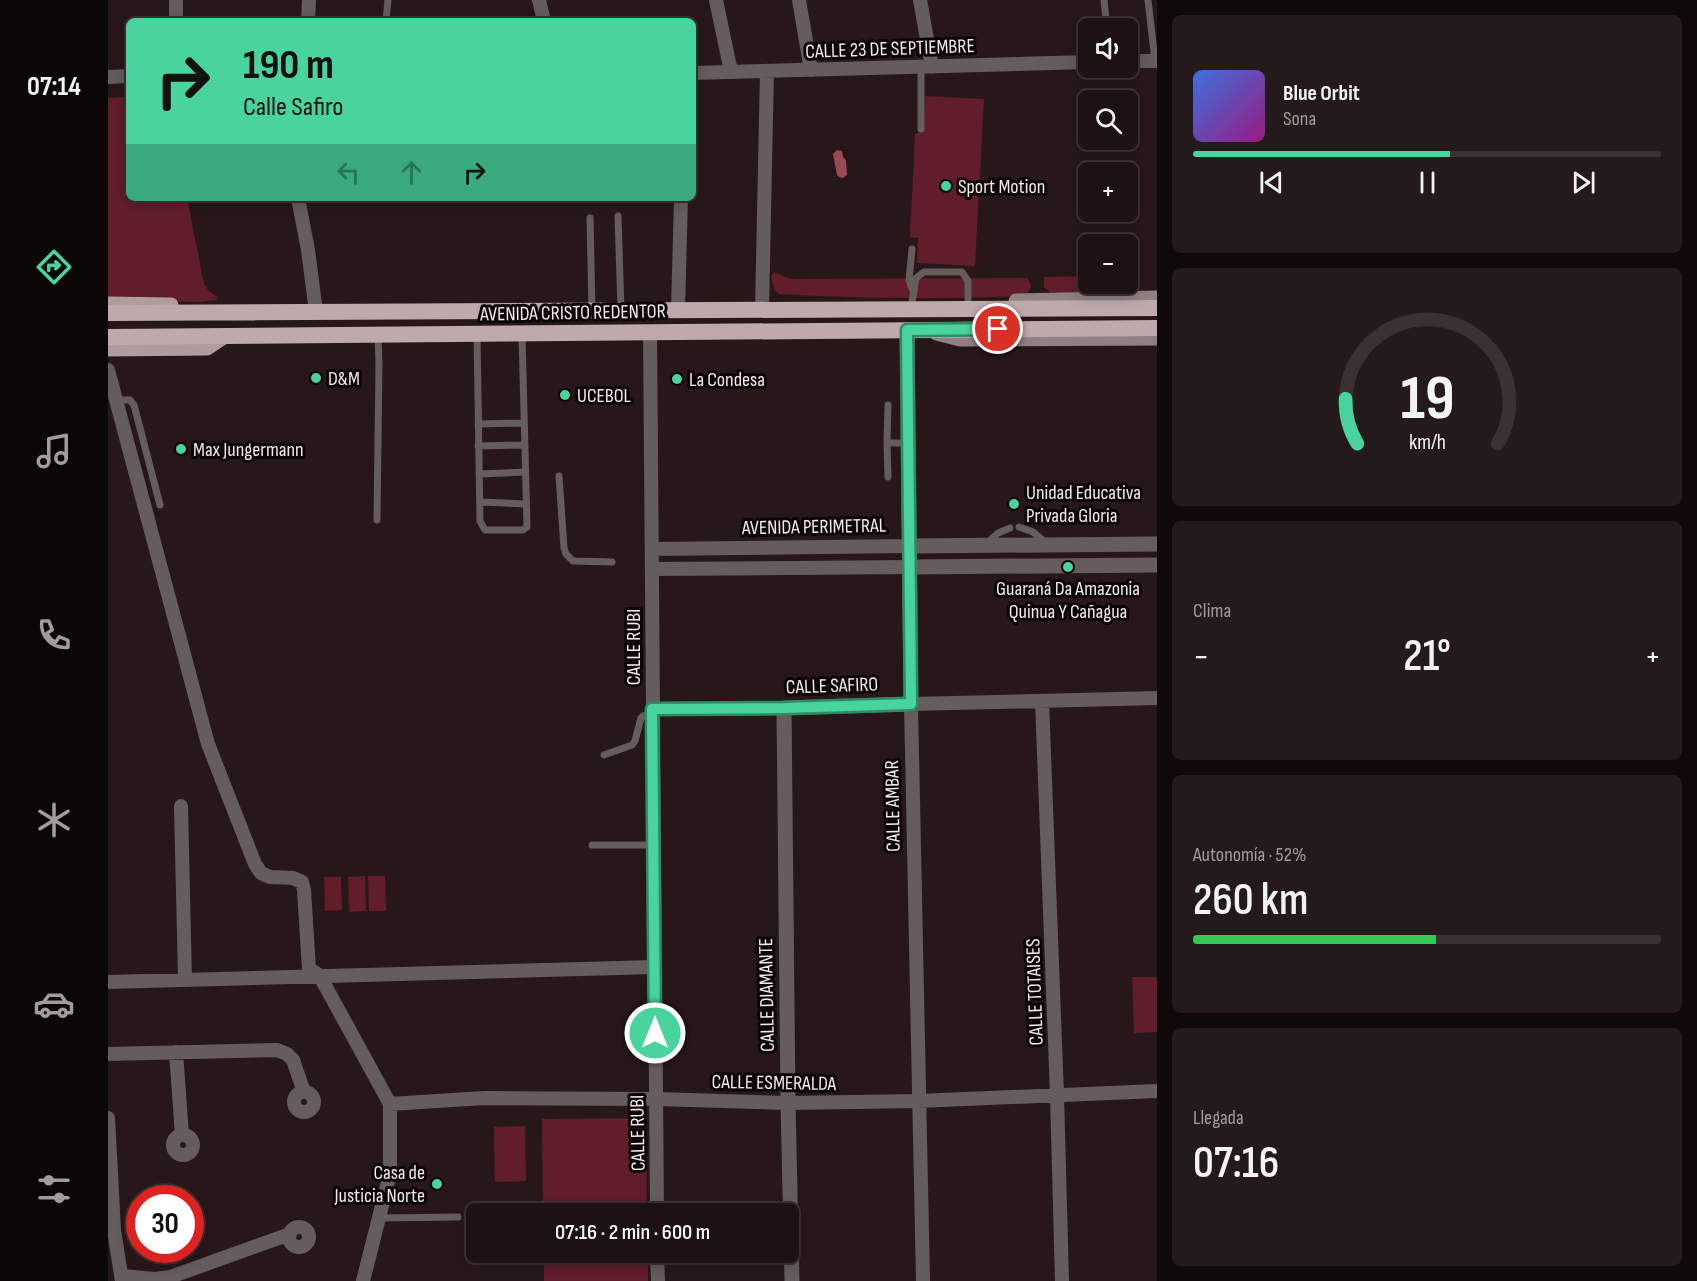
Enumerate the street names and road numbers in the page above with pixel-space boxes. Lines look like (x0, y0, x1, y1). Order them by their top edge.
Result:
street label: CALLE 23 DE SEPTIEMBRE (805, 34, 975, 64)
street label: AVENIDA CRISTO REDENTOR (479, 299, 666, 327)
street label: AVENIDA PERIMETRAL (741, 514, 887, 540)
street label: CALLE RUBI (622, 609, 646, 685)
street label: CALLE SAFIRO (785, 672, 879, 700)
street label: CALLE AMBAR (880, 760, 906, 852)
street label: CALLE DIAMANTE (754, 938, 780, 1052)
street label: CALLE TOTAISES (1021, 938, 1049, 1046)
street label: CALLE ESMERALDA (711, 1070, 837, 1096)
street label: CALLE RUBI (625, 1095, 651, 1171)

